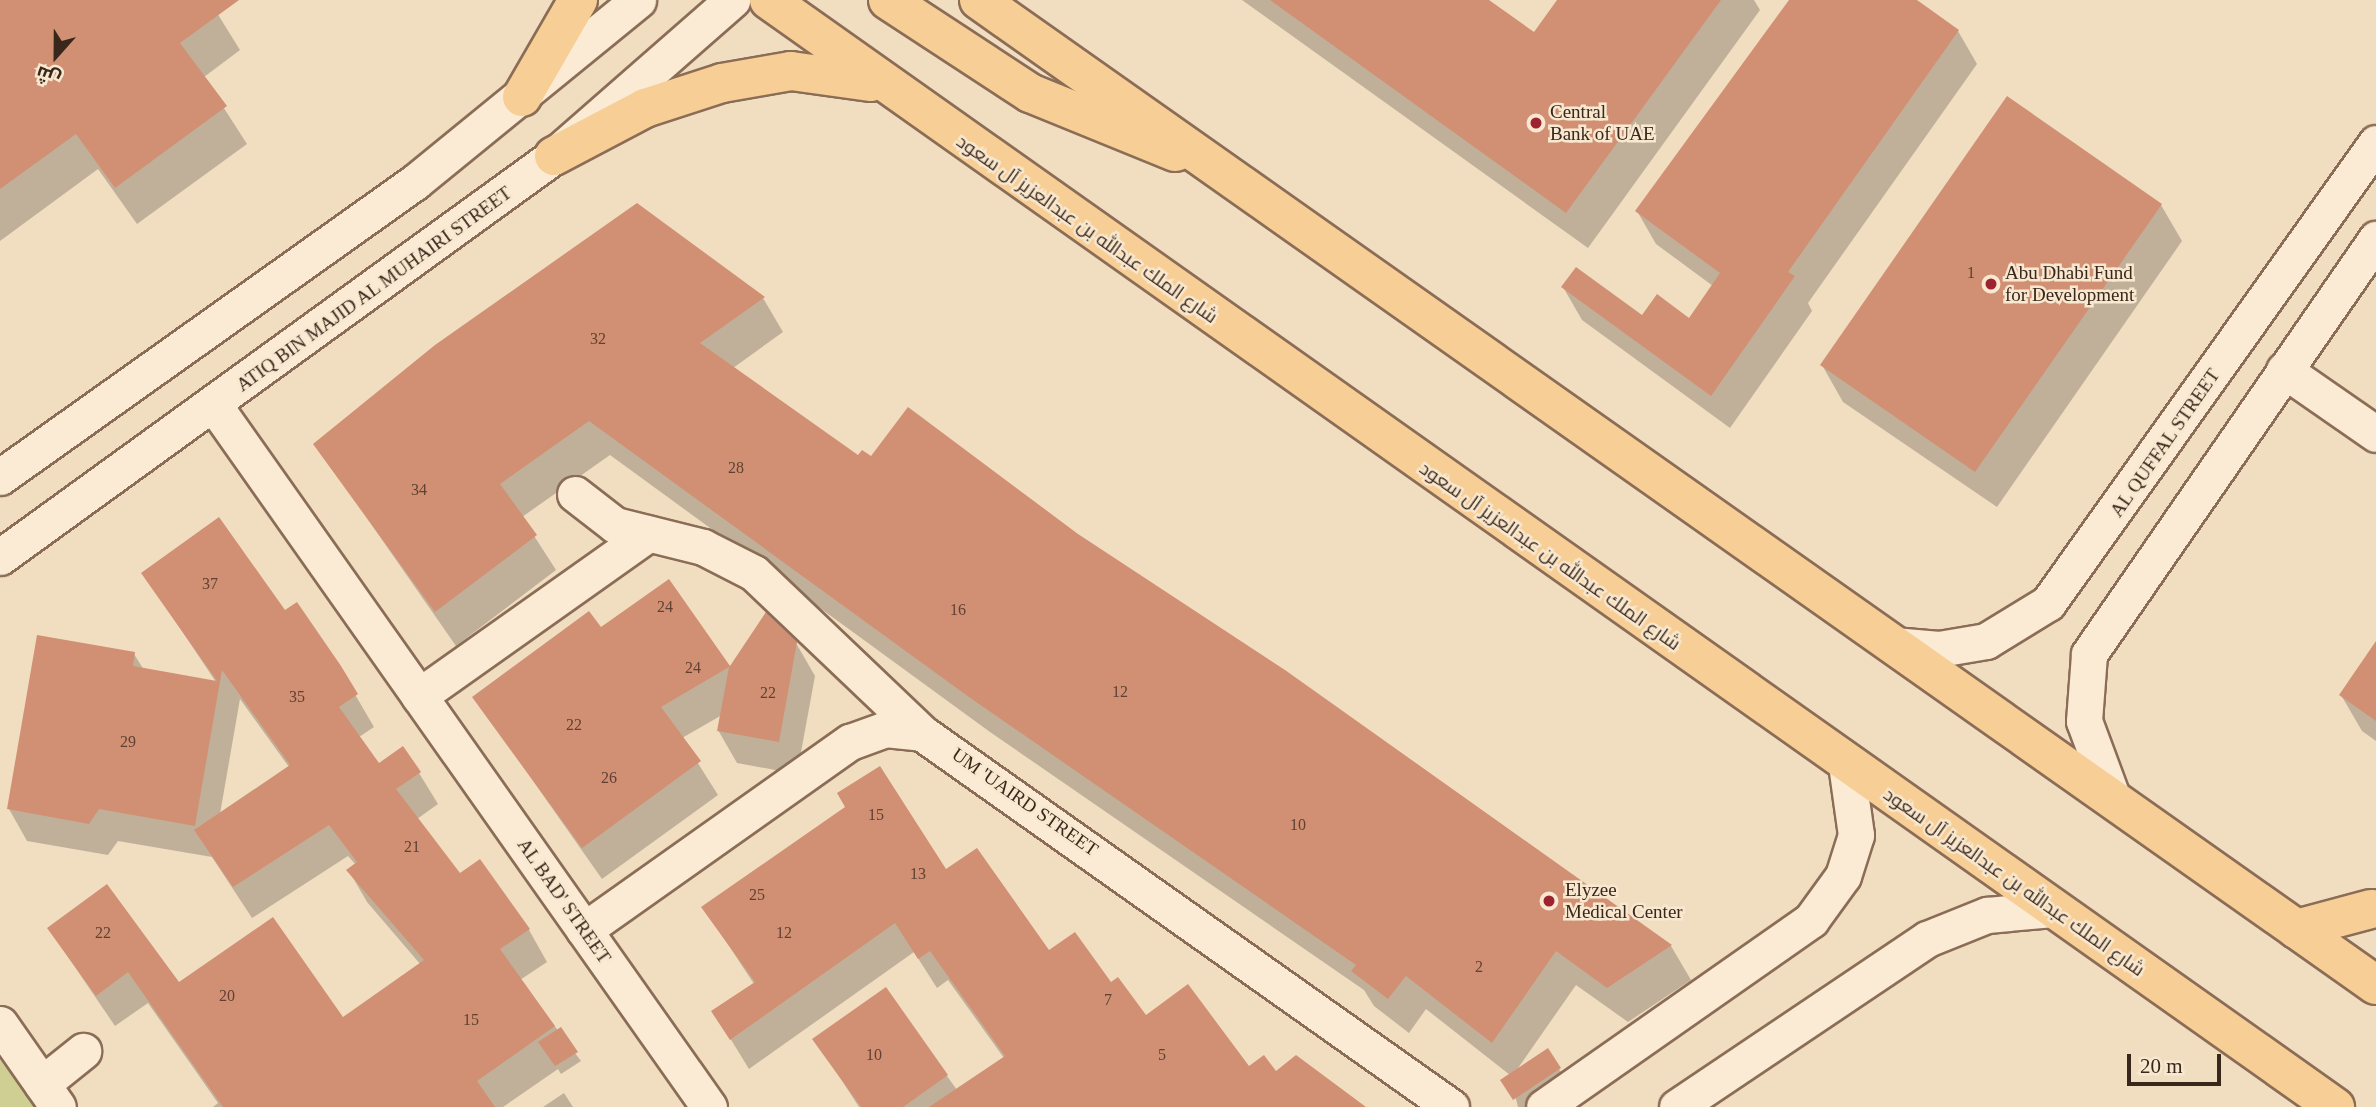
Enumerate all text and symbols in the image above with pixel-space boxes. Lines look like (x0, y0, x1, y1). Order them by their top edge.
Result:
north arrow (21, 21, 91, 91)
text: ش (33, 62, 63, 90)
place label: Central Bank of UAE (1550, 101, 1654, 145)
marker: Central Bank of UAE (1528, 115, 1544, 131)
street label: شارع الملك عبدالله بن عبدالعزيز آل سعود (952, 130, 1222, 328)
street label: ATIQ BIN MAJID AL MUHAIRI STREET (231, 181, 517, 397)
place label: Abu Dhabi Fund for Development (2005, 262, 2134, 306)
house number: 1 (1967, 263, 1975, 283)
marker: Abu Dhabi Fund for Development (1983, 276, 1999, 292)
house number: 32 (590, 329, 606, 349)
street label: AL QUFFAL STREET (2105, 364, 2225, 522)
street label: شارع الملك عبدالله بن عبدالعزيز آل سعود (1415, 457, 1685, 655)
house number: 28 (728, 458, 744, 478)
house number: 34 (411, 480, 427, 500)
house number: 37 (202, 574, 218, 594)
house number: 24 (657, 597, 673, 617)
house number: 16 (950, 600, 966, 620)
house number: 24 (685, 658, 701, 678)
house number: 12 (1112, 682, 1128, 702)
house number: 22 (760, 683, 776, 703)
house number: 35 (289, 687, 305, 707)
house number: 22 (566, 715, 582, 735)
house number: 29 (120, 732, 136, 752)
street label: UM 'UAIRD STREET (947, 743, 1103, 861)
house number: 26 (601, 768, 617, 788)
street label: شارع الملك عبدالله بن عبدالعزيز آل سعود (1879, 783, 2149, 981)
house number: 15 (868, 805, 884, 825)
house number: 10 (1290, 815, 1306, 835)
street label: AL BAD' STREET (512, 834, 616, 968)
house number: 21 (404, 837, 420, 857)
house number: 13 (910, 864, 926, 884)
place label: Elyzee Medical Center (1565, 879, 1683, 923)
house number: 25 (749, 885, 765, 905)
marker: Elyzee Medical Center (1539, 891, 1559, 911)
house number: 22 (95, 923, 111, 943)
house number: 12 (776, 923, 792, 943)
house number: 2 (1475, 957, 1483, 977)
house number: 20 (219, 986, 235, 1006)
house number: 7 (1104, 990, 1112, 1010)
house number: 15 (463, 1010, 479, 1030)
scale bar (2131, 1040, 2226, 1084)
house number: 10 (866, 1045, 882, 1065)
house number: 5 (1158, 1045, 1166, 1065)
text: 20 m (2140, 1054, 2183, 1078)

